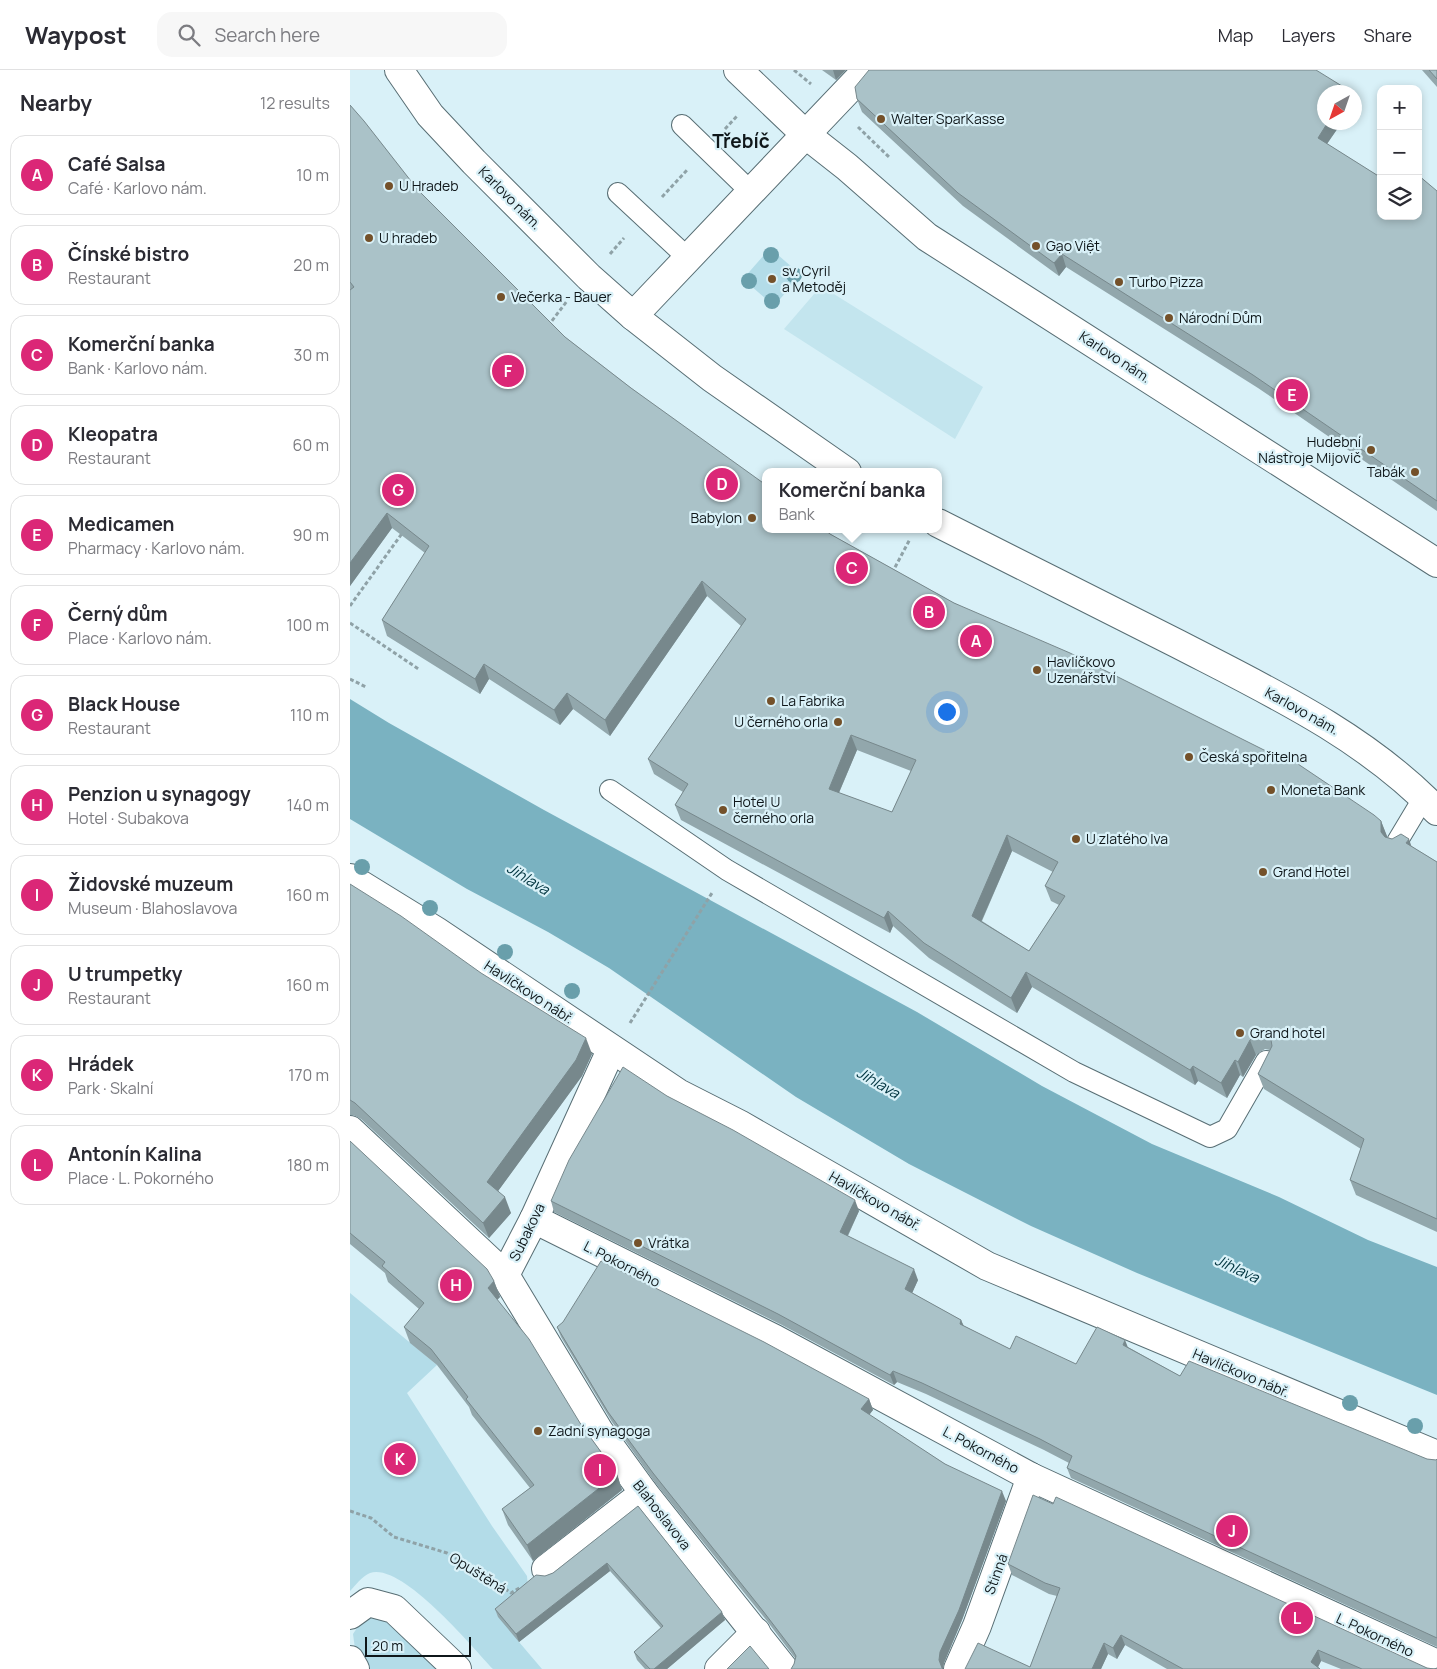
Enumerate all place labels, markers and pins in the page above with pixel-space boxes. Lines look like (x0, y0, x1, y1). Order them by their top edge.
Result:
place label: Walter SparKasse (891, 109, 1005, 128)
marker: Walter SparKasse (875, 113, 887, 125)
place label: U Hradeb (399, 176, 459, 195)
marker: U Hradeb (383, 180, 395, 192)
place label: U hradeb (379, 228, 437, 247)
marker: U hradeb (363, 232, 375, 244)
place label: Gạo Việt (1046, 236, 1100, 255)
marker: Gạo Việt (1030, 240, 1042, 252)
place label: sv. Cyril a Metoděj (782, 261, 846, 296)
place label: Turbo Pizza (1129, 272, 1203, 291)
marker: sv. Cyril a Metoděj (766, 273, 778, 285)
marker: Turbo Pizza (1113, 276, 1125, 288)
place label: Večerka - Bauer (511, 287, 612, 306)
marker: Večerka - Bauer (495, 291, 507, 303)
place label: Národní Dům (1179, 308, 1262, 327)
marker: Národní Dům (1163, 312, 1175, 324)
pin: F (492, 352, 524, 390)
pin: E (1276, 376, 1308, 414)
place label: Hudební Nástroje Mijovič (1258, 432, 1361, 467)
marker: Hudební Nástroje Mijovič (1365, 444, 1377, 456)
place label: Tabák (1367, 462, 1406, 481)
pin: D (706, 465, 738, 503)
marker: Tabák (1409, 466, 1421, 478)
pin: G (382, 471, 414, 509)
place label: Babylon (690, 508, 742, 527)
marker: Babylon (746, 512, 758, 524)
pin: C (836, 549, 868, 587)
pin: B (913, 593, 945, 631)
pin: A (960, 622, 992, 660)
place label: Havlíčkovo Uzenářství (1047, 652, 1116, 687)
marker: Havlíčkovo Uzenářství (1031, 664, 1043, 676)
place label: La Fabrika (781, 691, 845, 710)
marker: La Fabrika (765, 695, 777, 707)
place label: U černého orla (734, 712, 828, 731)
marker: U černého orla (832, 716, 844, 728)
place label: Česká spořitelna (1199, 747, 1307, 766)
marker: Česká spořitelna (1183, 751, 1195, 763)
place label: Moneta Bank (1281, 780, 1366, 799)
marker: Moneta Bank (1265, 784, 1277, 796)
place label: Hotel U černého orla (733, 792, 814, 827)
marker: Hotel U černého orla (717, 804, 729, 816)
place label: U zlatého lva (1086, 829, 1168, 848)
marker: U zlatého lva (1070, 833, 1082, 845)
place label: Grand Hotel (1273, 862, 1349, 881)
marker: Grand Hotel (1257, 866, 1269, 878)
place label: Grand hotel (1250, 1023, 1325, 1042)
marker: Grand hotel (1234, 1027, 1246, 1039)
place label: Vrátka (648, 1233, 689, 1252)
marker: Vrátka (632, 1237, 644, 1249)
pin: H (440, 1266, 472, 1304)
place label: Zadní synagoga (548, 1421, 650, 1440)
marker: Zadní synagoga (532, 1425, 544, 1437)
pin: K (384, 1440, 416, 1478)
pin: I (584, 1451, 616, 1489)
pin: J (1216, 1512, 1248, 1550)
pin: L (1281, 1599, 1313, 1637)

